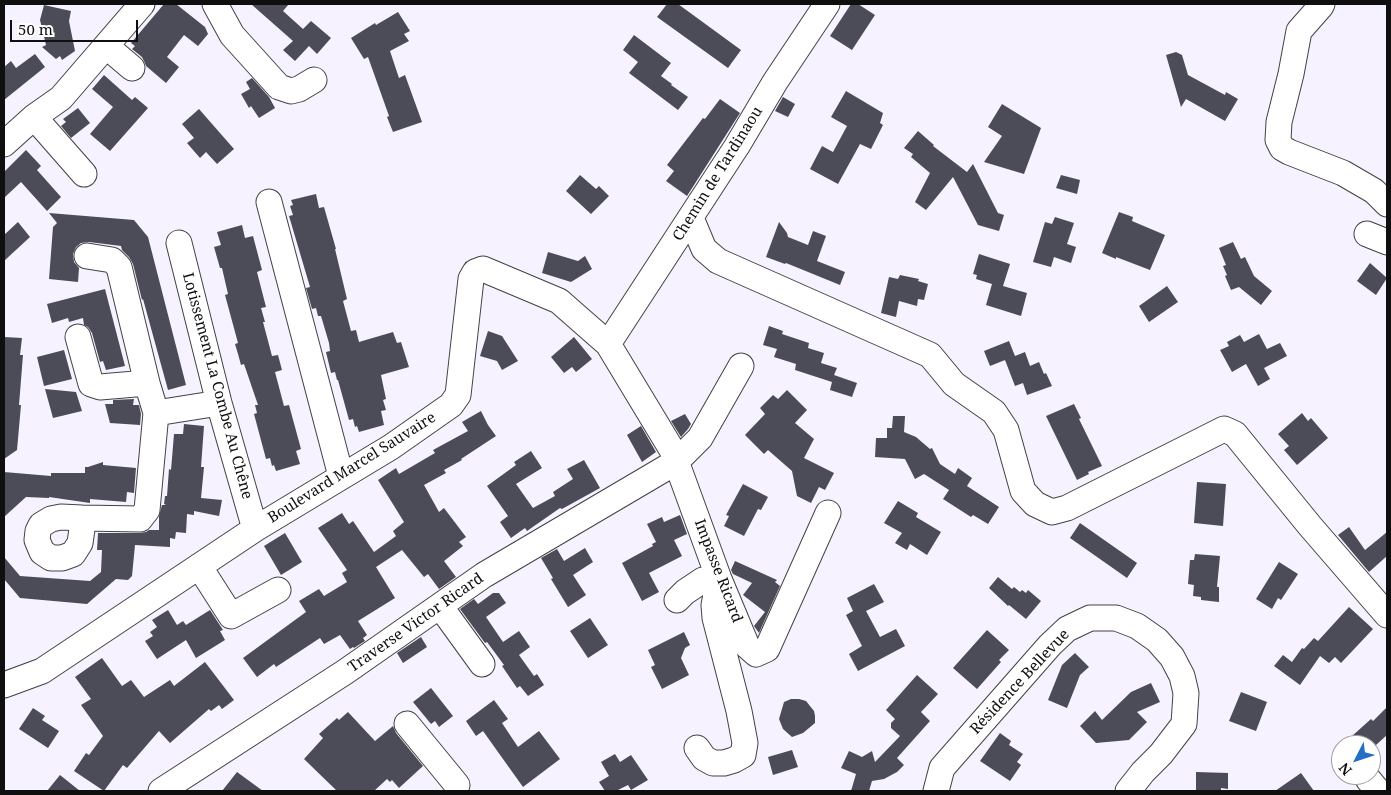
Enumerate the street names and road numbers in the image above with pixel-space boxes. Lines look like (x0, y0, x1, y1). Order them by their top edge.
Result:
street label: Chemin de Tardinaou (669, 104, 767, 244)
street label: Lotissement La Combe Au Chêne (178, 271, 256, 501)
street label: Boulevard Marcel Sauvaire (265, 409, 439, 527)
street label: Impasse Ricard (690, 517, 746, 625)
street label: Traverse Victor Ricard (345, 570, 487, 676)
street label: Résidence Bellevue (967, 626, 1073, 738)

